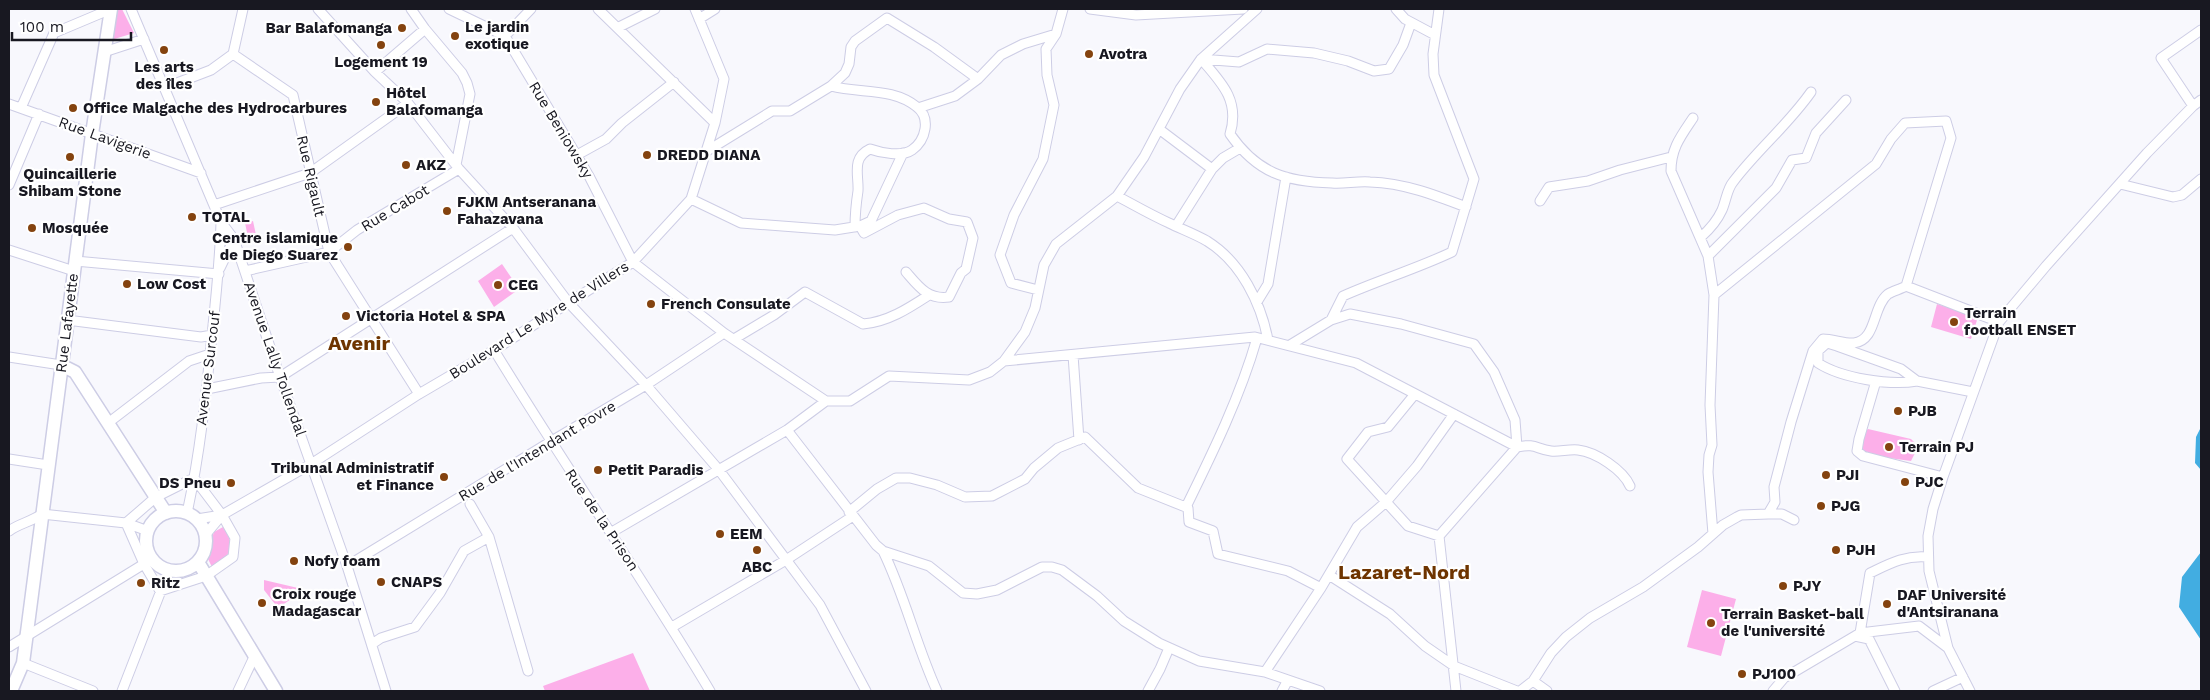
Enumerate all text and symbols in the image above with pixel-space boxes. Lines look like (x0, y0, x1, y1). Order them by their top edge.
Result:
scale bar (12, 10, 131, 42)
text: 100 m (20, 18, 64, 36)
place label: Le jardin exotique (465, 18, 529, 53)
place label: Bar Balafomanga (266, 19, 392, 37)
marker: Bar Balafomanga (396, 22, 408, 34)
marker: Le jardin exotique (449, 30, 461, 42)
marker: Logement 19 (375, 39, 387, 51)
marker: Les arts des îles (158, 44, 170, 56)
place label: Avotra (1099, 45, 1148, 63)
marker: Avotra (1083, 48, 1095, 60)
place label: Logement 19 (334, 53, 428, 71)
place label: Les arts des îles (134, 58, 194, 93)
street label: Rue Beniowsky (525, 78, 597, 182)
place label: Hôtel Balafomanga (386, 84, 483, 119)
marker: Hôtel Balafomanga (370, 96, 382, 108)
place label: Office Malgache des Hydrocarbures (83, 99, 347, 117)
marker: Office Malgache des Hydrocarbures (67, 102, 79, 114)
street label: Rue Lavigerie (56, 113, 154, 163)
street label: Rue Rigault (293, 134, 329, 219)
place label: DREDD DIANA (657, 146, 761, 164)
marker: DREDD DIANA (641, 149, 653, 161)
marker: Quincaillerie Shibam Stone (64, 151, 76, 163)
place label: AKZ (416, 156, 447, 174)
marker: AKZ (400, 159, 412, 171)
place label: Quincaillerie Shibam Stone (19, 165, 122, 200)
street label: Rue Cabot (358, 180, 433, 235)
place label: FJKM Antseranana Fahazavana (457, 193, 596, 228)
marker: FJKM Antseranana Fahazavana (441, 205, 453, 217)
place label: TOTAL (202, 208, 250, 226)
marker: TOTAL (186, 211, 198, 223)
place label: Mosquée (42, 219, 109, 237)
marker: Mosquée (26, 222, 38, 234)
place label: Centre islamique de Diego Suarez (212, 229, 338, 264)
marker: Centre islamique de Diego Suarez (342, 241, 354, 253)
street label: Boulevard Le Myre de Villers (446, 257, 632, 383)
street label: Rue Lafayette (52, 272, 82, 374)
place label: Low Cost (137, 275, 206, 293)
place label: CEG (508, 276, 538, 294)
marker: Low Cost (121, 278, 133, 290)
street label: Avenue Lally Tollendal (240, 279, 310, 439)
marker: CEG (492, 279, 504, 291)
place label: French Consulate (661, 295, 791, 313)
marker: French Consulate (645, 298, 657, 310)
place label: Terrain football ENSET (1964, 304, 2076, 339)
place label: Victoria Hotel & SPA (356, 307, 506, 325)
street label: Avenue Surcouf (192, 310, 224, 426)
marker: Victoria Hotel & SPA (340, 310, 352, 322)
marker: Terrain football ENSET (1948, 316, 1960, 328)
district label: Avenir (328, 331, 390, 355)
street label: Rue de l'Intendant Povre (455, 397, 619, 505)
place label: PJB (1908, 402, 1937, 420)
marker: PJB (1892, 405, 1904, 417)
place label: Terrain PJ (1899, 438, 1974, 456)
marker: Terrain PJ (1883, 441, 1895, 453)
place label: Tribunal Administratif et Finance (271, 459, 435, 494)
place label: Petit Paradis (608, 461, 704, 479)
marker: Petit Paradis (592, 464, 604, 476)
street label: Rue de la Prison (561, 466, 643, 574)
place label: PJI (1836, 466, 1859, 484)
marker: PJI (1820, 469, 1832, 481)
marker: Tribunal Administratif et Finance (438, 471, 450, 483)
place label: PJC (1915, 473, 1944, 491)
place label: DS Pneu (159, 474, 221, 492)
marker: PJC (1899, 476, 1911, 488)
marker: DS Pneu (225, 477, 237, 489)
place label: PJG (1831, 497, 1860, 515)
marker: PJG (1815, 500, 1827, 512)
place label: EEM (730, 525, 763, 543)
marker: EEM (714, 528, 726, 540)
place label: PJH (1846, 541, 1876, 559)
marker: ABC (751, 544, 763, 556)
marker: PJH (1830, 544, 1842, 556)
place label: Nofy foam (304, 552, 380, 570)
marker: Nofy foam (288, 555, 300, 567)
place label: ABC (742, 558, 772, 576)
district label: Lazaret-Nord (1338, 560, 1470, 584)
place label: CNAPS (391, 573, 443, 591)
place label: Ritz (151, 574, 180, 592)
marker: CNAPS (375, 576, 387, 588)
marker: Ritz (135, 577, 147, 589)
place label: PJY (1793, 577, 1821, 595)
marker: PJY (1777, 580, 1789, 592)
place label: Croix rouge Madagascar (272, 585, 362, 620)
place label: DAF Université d'Antsiranana (1897, 586, 2006, 621)
marker: Croix rouge Madagascar (256, 597, 268, 609)
marker: DAF Université d'Antsiranana (1881, 598, 1893, 610)
place label: Terrain Basket-ball de l'université (1721, 605, 1864, 640)
marker: Terrain Basket-ball de l'université (1705, 617, 1717, 629)
place label: PJ100 (1752, 665, 1796, 683)
marker: PJ100 (1736, 668, 1748, 680)

